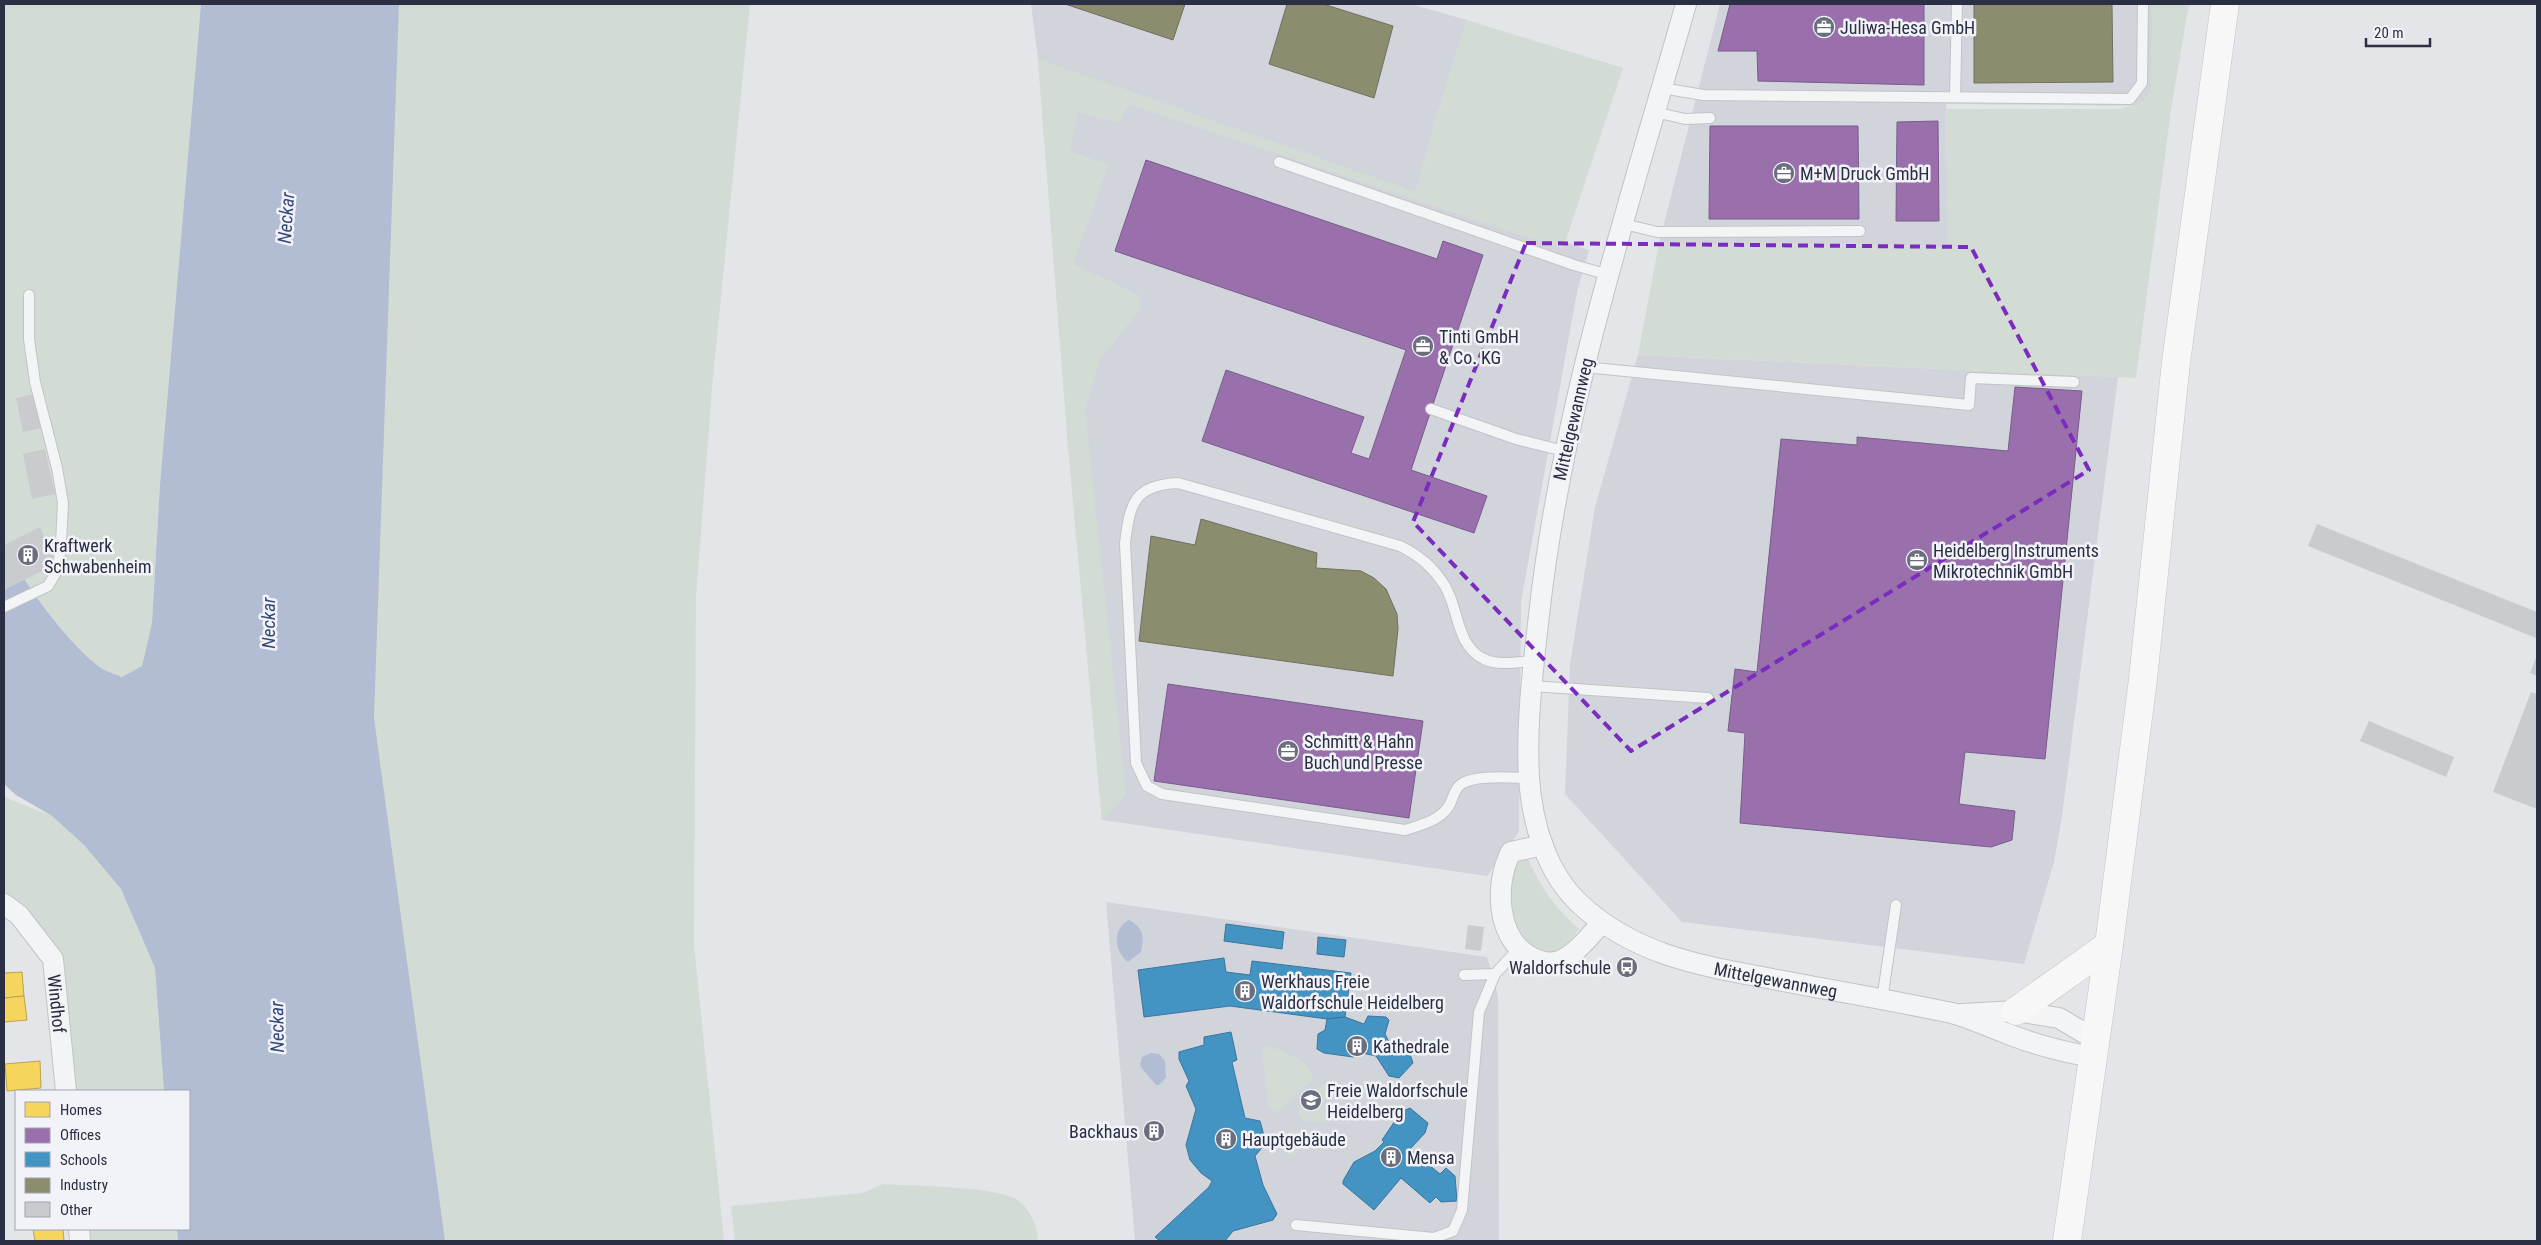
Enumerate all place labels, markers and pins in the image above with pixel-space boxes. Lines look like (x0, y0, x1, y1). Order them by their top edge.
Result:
office icon: Juliwa-Hesa GmbH (1812, 15, 1836, 39)
place label: Juliwa-Hesa GmbH (1840, 17, 1975, 38)
office icon: M+M Druck GmbH (1772, 161, 1796, 185)
place label: M+M Druck GmbH (1800, 163, 1930, 184)
place label: Tinti GmbH & Co. KG (1439, 326, 1519, 368)
office icon: Tinti GmbH & Co. KG (1411, 334, 1435, 358)
place label: Kraftwerk Schwabenheim (44, 535, 152, 577)
place label: Heidelberg Instruments Mikrotechnik GmbH (1933, 540, 2099, 582)
building icon: Kraftwerk Schwabenheim (16, 543, 40, 567)
office icon: Heidelberg Instruments Mikrotechnik GmbH (1905, 548, 1929, 572)
place label: Schmitt & Hahn Buch und Presse (1304, 731, 1423, 773)
office icon: Schmitt & Hahn Buch und Presse (1276, 739, 1300, 763)
bus stop icon: Waldorfschule (1615, 955, 1639, 979)
place label: Waldorfschule (1509, 957, 1611, 978)
place label: Werkhaus Freie Waldorfschule Heidelberg (1261, 971, 1444, 1013)
building icon: Werkhaus Freie Waldorfschule Heidelberg (1233, 979, 1257, 1003)
building icon: Kathedrale (1345, 1034, 1369, 1058)
place label: Kathedrale (1373, 1036, 1449, 1057)
place label: Freie Waldorfschule Heidelberg (1327, 1080, 1468, 1122)
school or university icon: Freie Waldorfschule Heidelberg (1299, 1088, 1323, 1112)
building icon: Backhaus (1142, 1119, 1166, 1143)
place label: Backhaus (1069, 1121, 1138, 1142)
building icon: Hauptgebäude (1214, 1127, 1238, 1151)
place label: Hauptgebäude (1242, 1129, 1346, 1150)
building icon: Mensa (1379, 1145, 1403, 1169)
place label: Mensa (1407, 1147, 1455, 1168)

